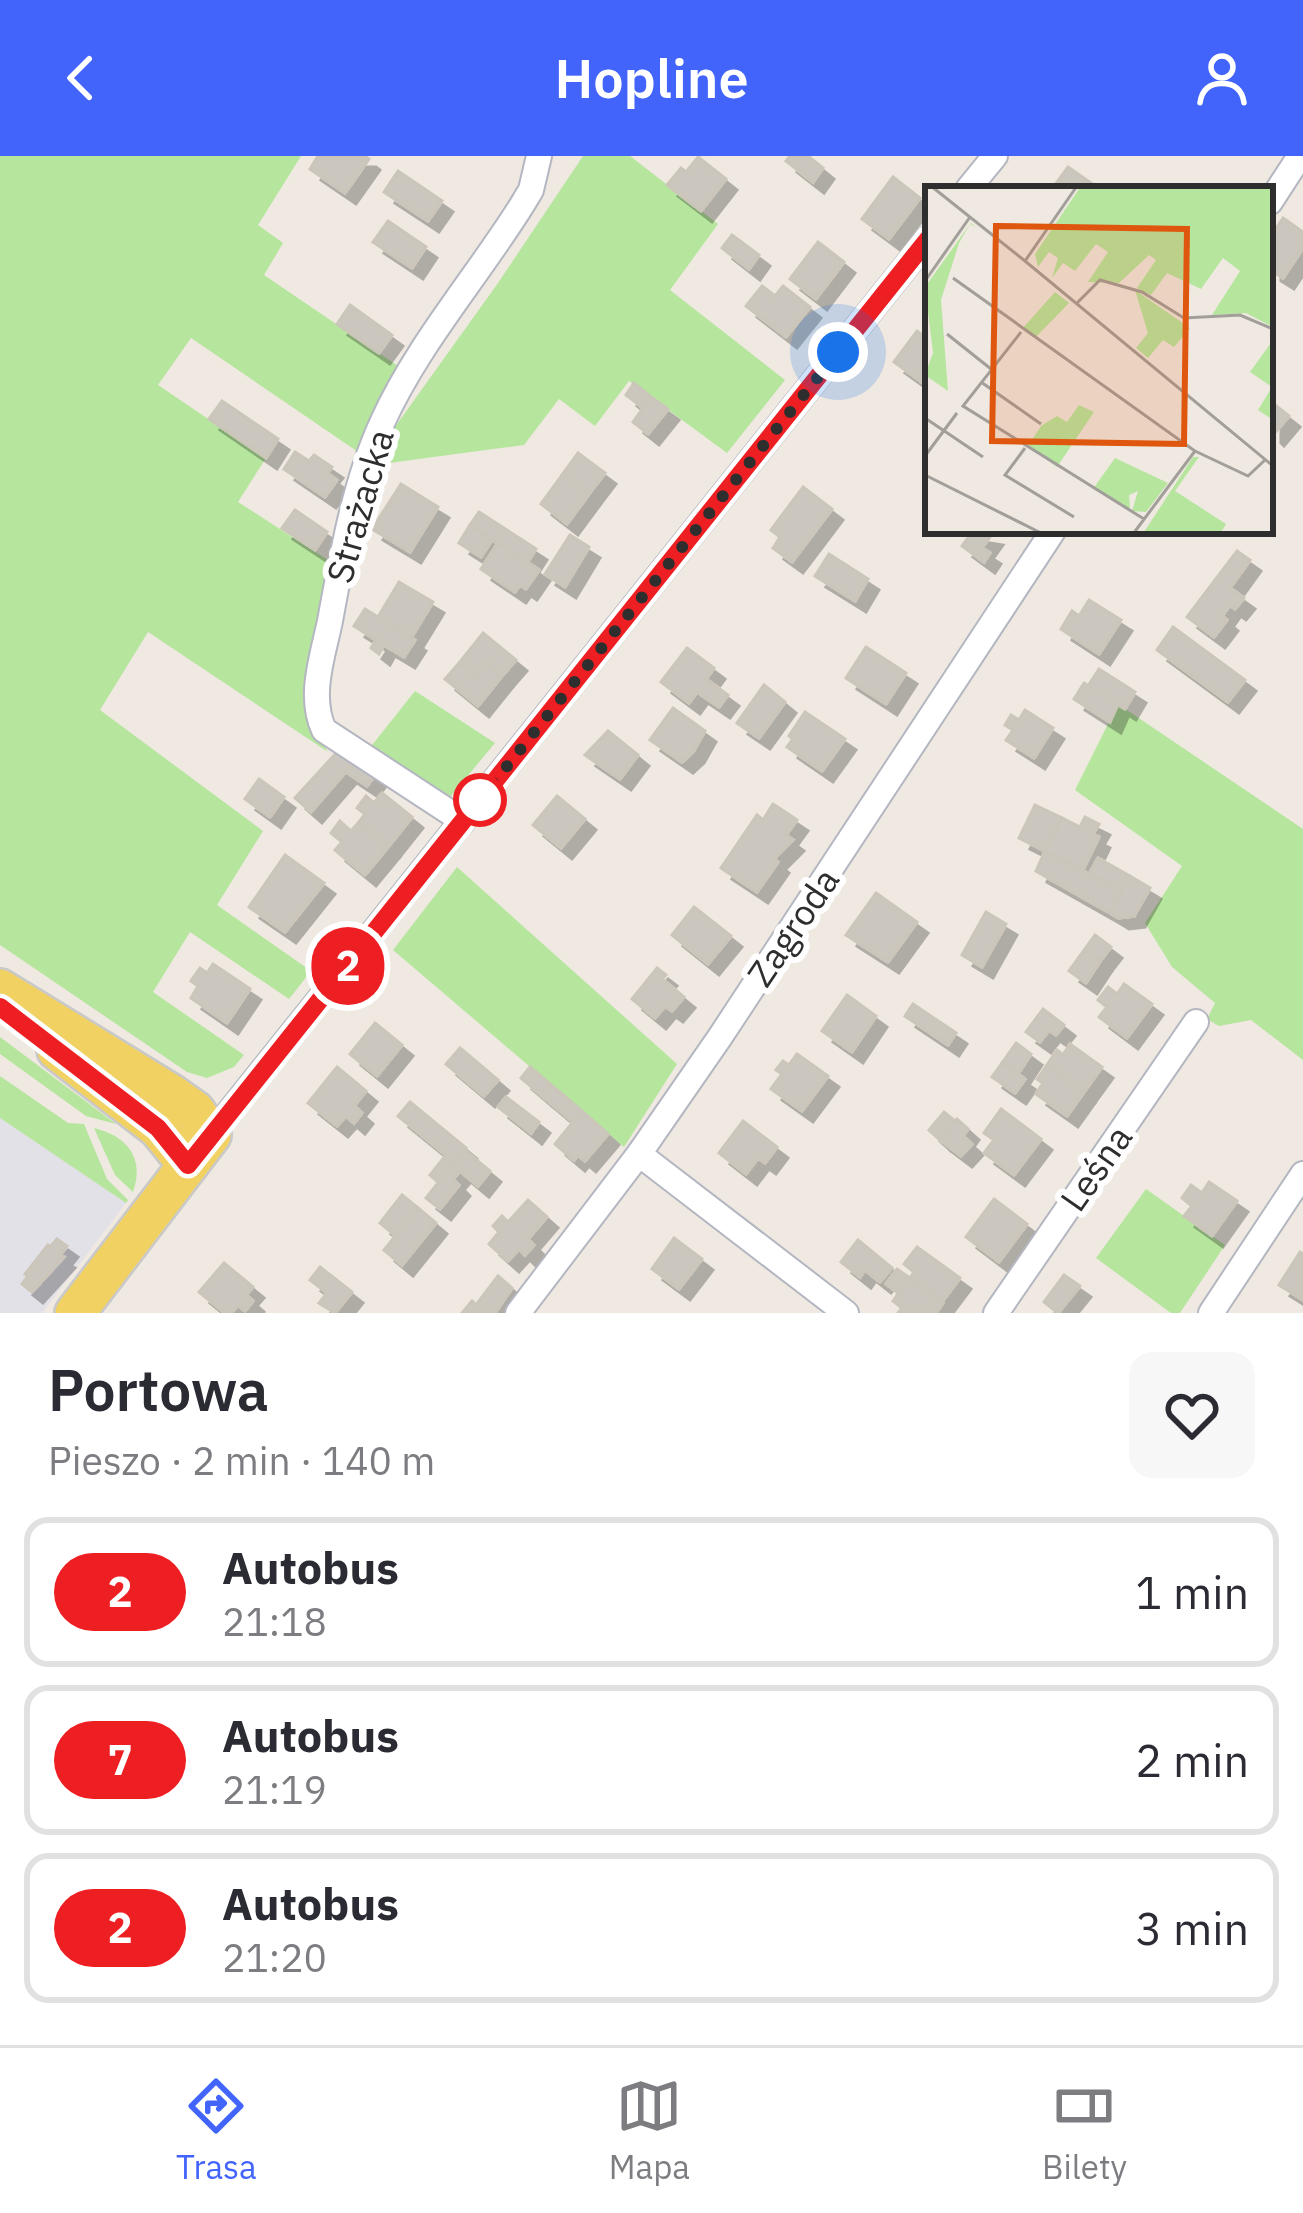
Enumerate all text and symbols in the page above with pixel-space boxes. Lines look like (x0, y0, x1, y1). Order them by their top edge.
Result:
text: Hopline (554, 43, 749, 113)
icon: back (48, 45, 114, 111)
icon: person (1189, 45, 1255, 111)
inset map (925, 186, 1273, 534)
your location (808, 322, 868, 382)
street label: Strażacka (315, 423, 404, 588)
unlabelled marker (455, 775, 505, 825)
street label: Zagroda (736, 859, 849, 995)
line badge: 2 (309, 927, 387, 1005)
text: 2 (335, 938, 361, 993)
street label: Leśna (1049, 1115, 1142, 1220)
button: heart (1129, 1352, 1255, 1478)
text: Portowa (48, 1353, 269, 1427)
text: Pieszo · 2 min · 140 m (48, 1435, 435, 1486)
text: Autobus (222, 1538, 399, 1596)
text: 1 min (1135, 1563, 1249, 1621)
text: 2 (107, 1564, 133, 1619)
text: 21:18 (222, 1596, 327, 1647)
text: Autobus (222, 1706, 399, 1764)
text: 2 min (1135, 1731, 1249, 1789)
text: 7 (107, 1732, 133, 1787)
text: 21:19 (222, 1764, 327, 1815)
text: Autobus (222, 1874, 399, 1932)
text: 3 min (1135, 1899, 1249, 1957)
text: 2 (107, 1900, 133, 1955)
text: 21:20 (222, 1932, 327, 1983)
tab: Trasa (176, 2073, 257, 2188)
tab: Mapa (609, 2073, 690, 2188)
tab: Bilety (1042, 2073, 1127, 2188)

